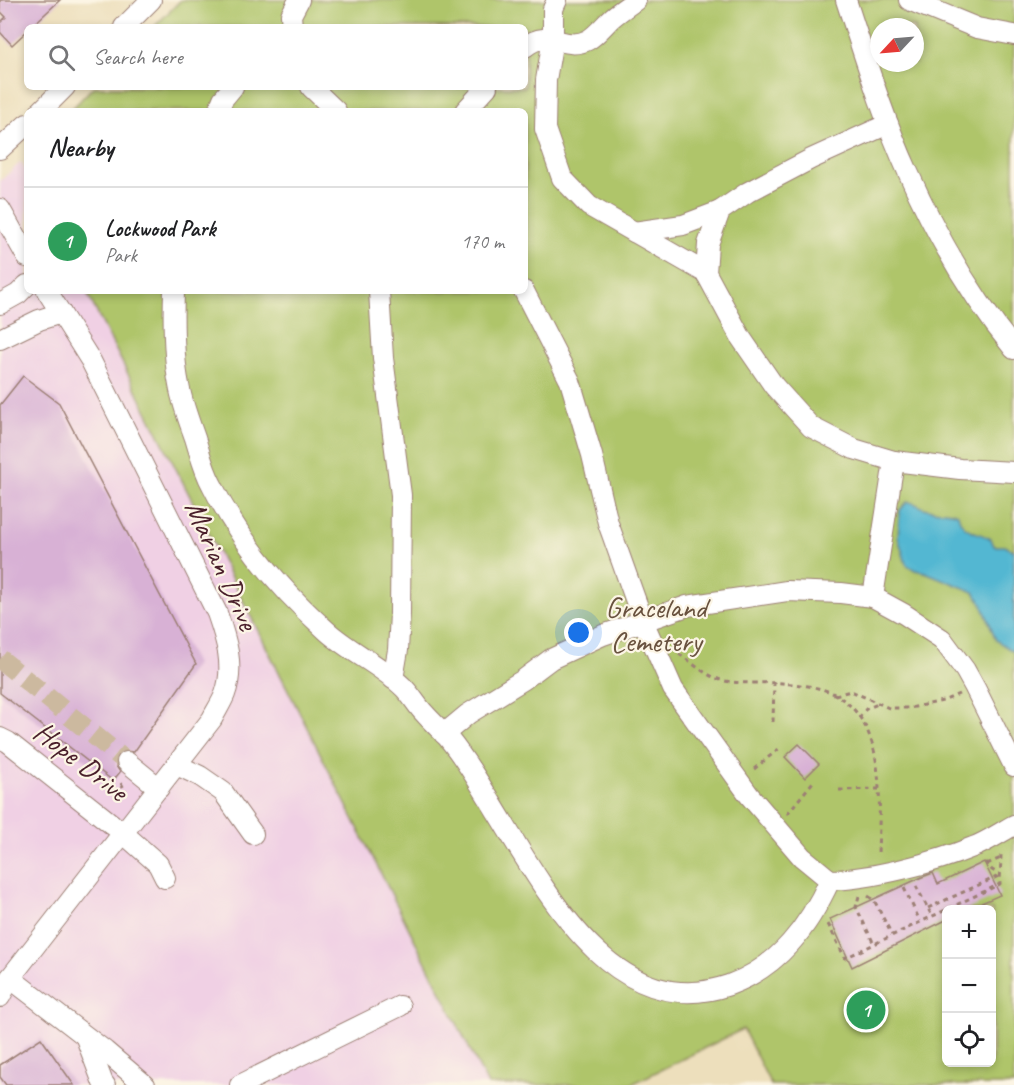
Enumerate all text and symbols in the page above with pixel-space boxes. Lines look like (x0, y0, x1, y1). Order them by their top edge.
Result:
north arrow (870, 18, 924, 72)
search box (24, 24, 528, 90)
icon: search (45, 41, 78, 74)
text: Search here (93, 43, 183, 71)
text: Nearby (48, 131, 113, 164)
text: Lockwood Park (105, 215, 215, 243)
text: 1 (63, 229, 72, 254)
text: 170 m (461, 229, 504, 254)
text: Park (105, 243, 137, 268)
street label: Marian Drive (177, 494, 268, 638)
park label: Graceland Cemetery (605, 588, 711, 660)
your location (564, 618, 593, 647)
street label: Hope Drive (26, 712, 138, 811)
map controls (942, 905, 996, 1067)
button: + (942, 905, 996, 959)
button: − (942, 959, 996, 1013)
pin: 1 (846, 988, 886, 1032)
button: locate (942, 1013, 996, 1067)

